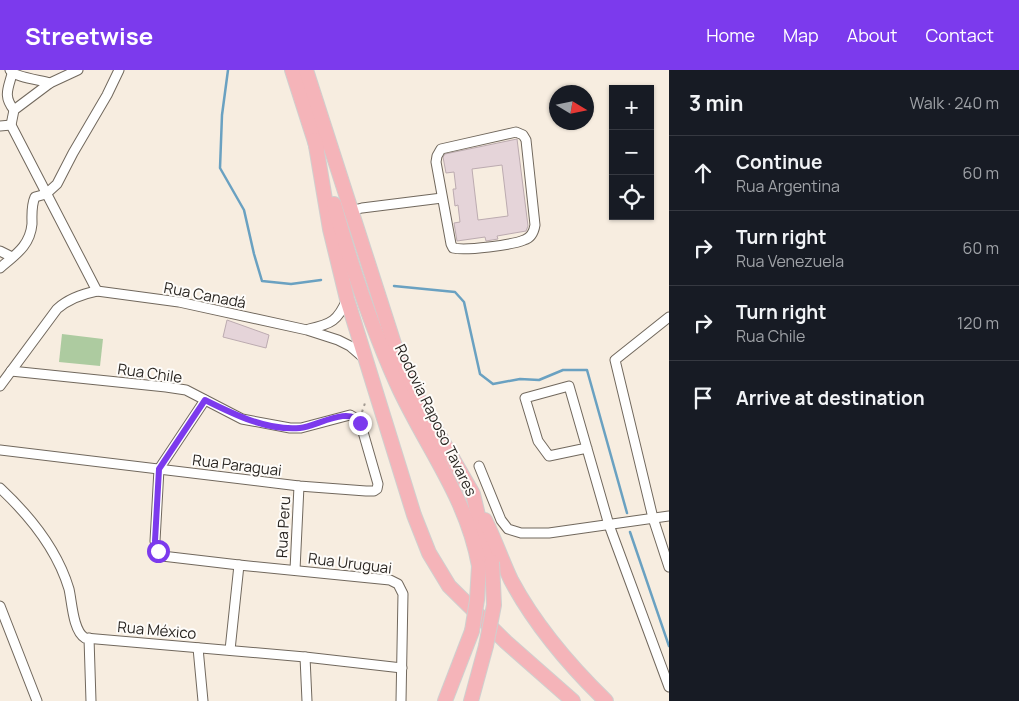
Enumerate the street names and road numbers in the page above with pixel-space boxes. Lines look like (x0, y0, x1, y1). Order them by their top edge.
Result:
street label: Rua Canadá (162, 277, 248, 313)
street label: Rodovia Raposo Tavares (390, 340, 482, 500)
street label: Rua Chile (116, 358, 184, 388)
street label: Rua Paraguai (191, 449, 283, 481)
street label: Rua Peru (271, 496, 295, 558)
street label: Rua Uruguai (307, 547, 393, 579)
street label: Rua México (117, 616, 197, 644)

